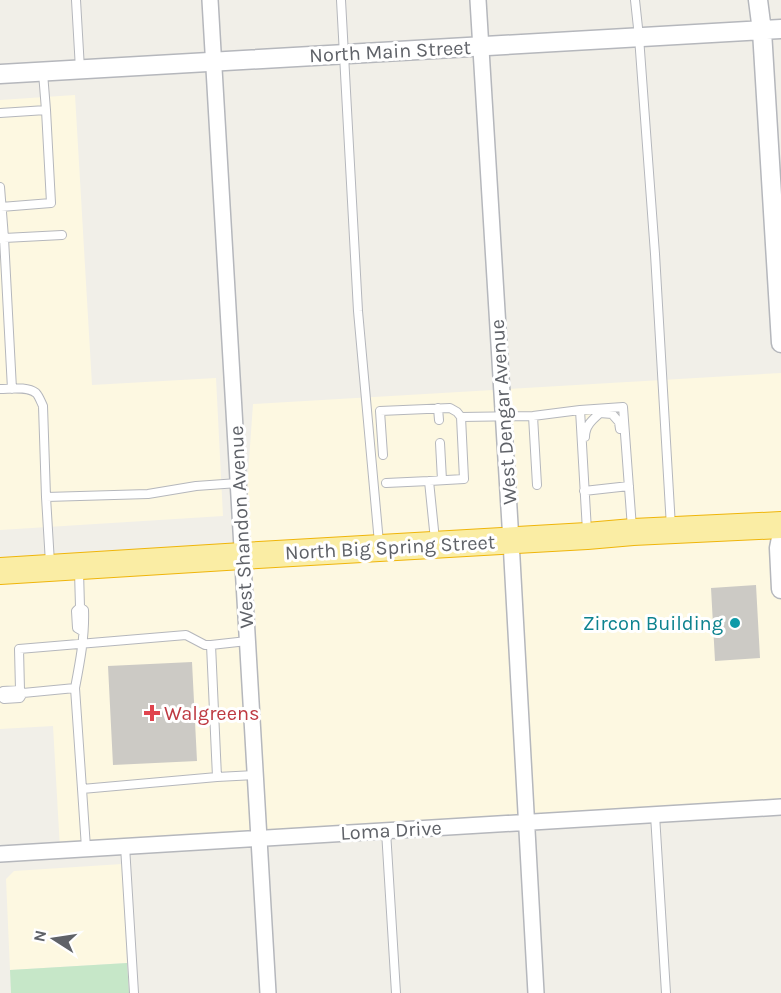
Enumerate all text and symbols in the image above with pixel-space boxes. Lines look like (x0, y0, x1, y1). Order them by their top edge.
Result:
street label: North Main Street (309, 36, 472, 67)
street label: West Dengar Avenue (486, 318, 521, 506)
street label: West Shandon Avenue (225, 425, 258, 629)
street label: North Big Spring Street (284, 530, 496, 564)
place label: Zircon Building (583, 612, 723, 635)
marker: Zircon Building (728, 616, 742, 630)
place label: Walgreens (164, 702, 260, 725)
marker: Walgreens (145, 706, 159, 720)
street label: Loma Drive (340, 816, 442, 845)
north arrow (24, 909, 84, 969)
text: N (29, 928, 50, 944)

